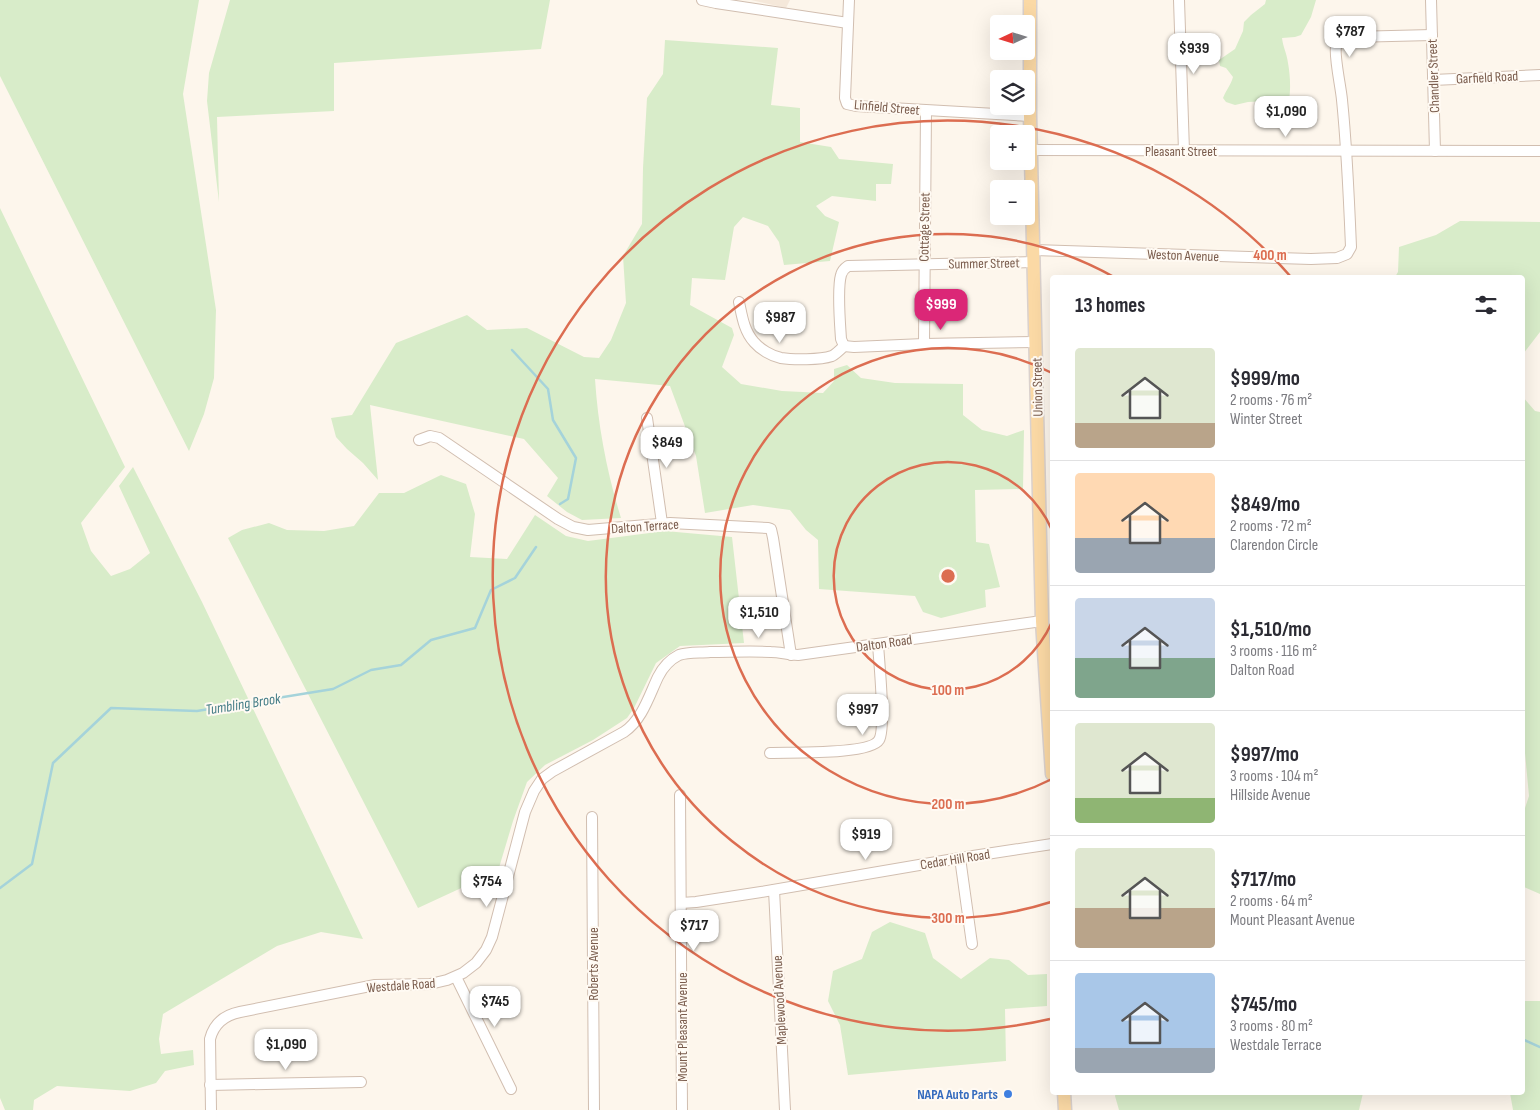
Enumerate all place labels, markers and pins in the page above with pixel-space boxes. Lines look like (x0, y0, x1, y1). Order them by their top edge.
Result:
pin: $787 (1320, 15, 1380, 58)
pin: $939 (1164, 32, 1224, 75)
pin: $1,090 (1245, 96, 1327, 138)
pin: $999 (911, 288, 971, 331)
pin: $987 (750, 302, 810, 344)
pin: $849 (637, 426, 697, 469)
centre of rings (939, 567, 957, 585)
pin: $1,510 (718, 596, 800, 639)
pin: $997 (833, 694, 893, 736)
pin: $919 (836, 818, 896, 861)
pin: $754 (457, 866, 517, 908)
pin: $717 (664, 910, 724, 952)
pin: $745 (465, 986, 525, 1028)
pin: $1,090 (245, 1028, 327, 1071)
place label: NAPA Auto Parts (917, 1086, 998, 1103)
marker: NAPA Auto Parts (1002, 1088, 1014, 1100)

